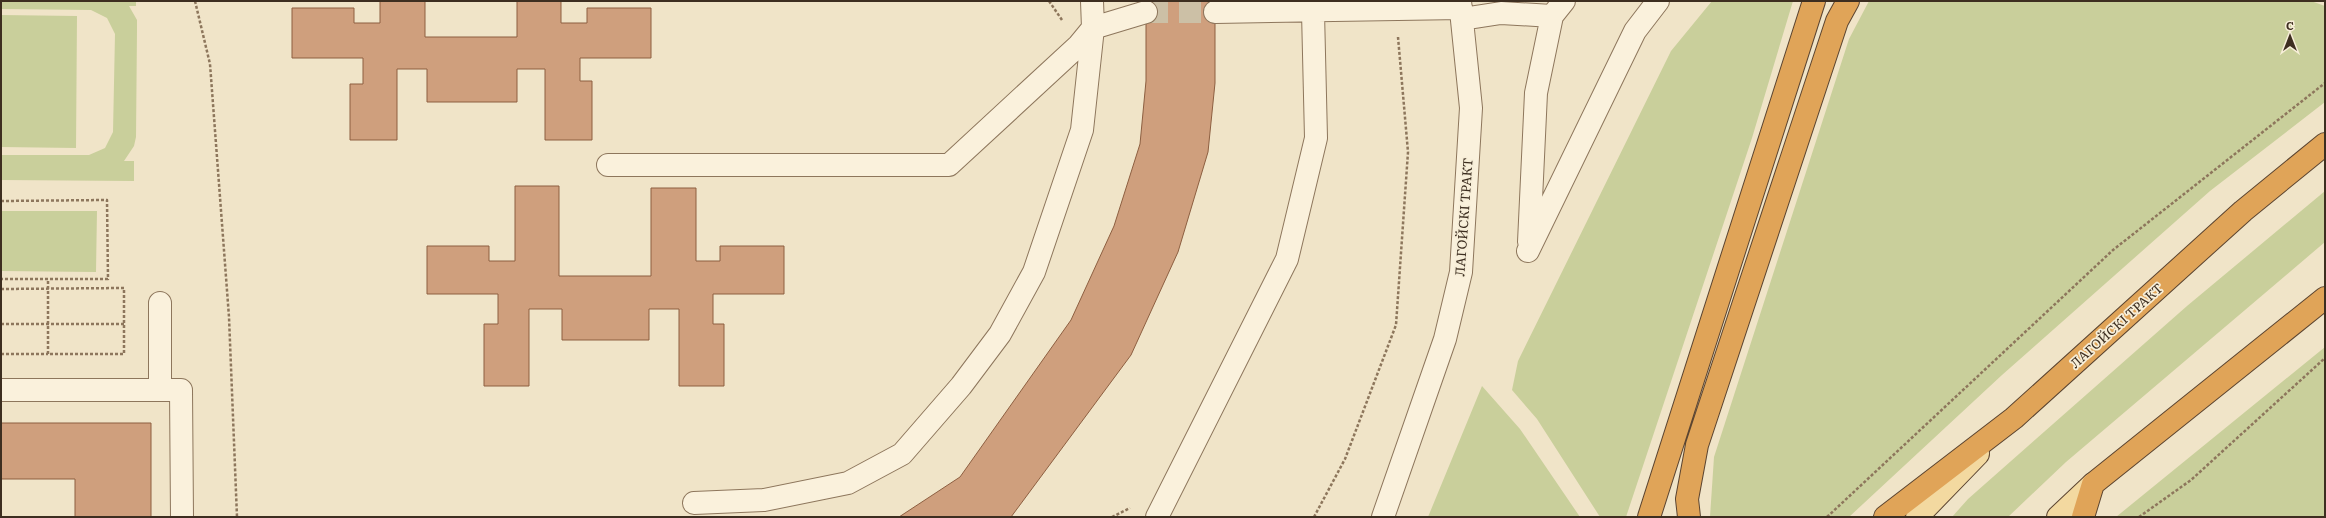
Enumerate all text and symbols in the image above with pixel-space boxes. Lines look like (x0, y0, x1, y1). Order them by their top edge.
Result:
north arrow (2270, 16, 2310, 56)
text: С (2286, 17, 2294, 33)
street label: ЛАГОЙСКІ ТРАКТ (1449, 157, 1477, 277)
street label: ЛАГОЙСКІ ТРАКТ (2065, 278, 2167, 372)

